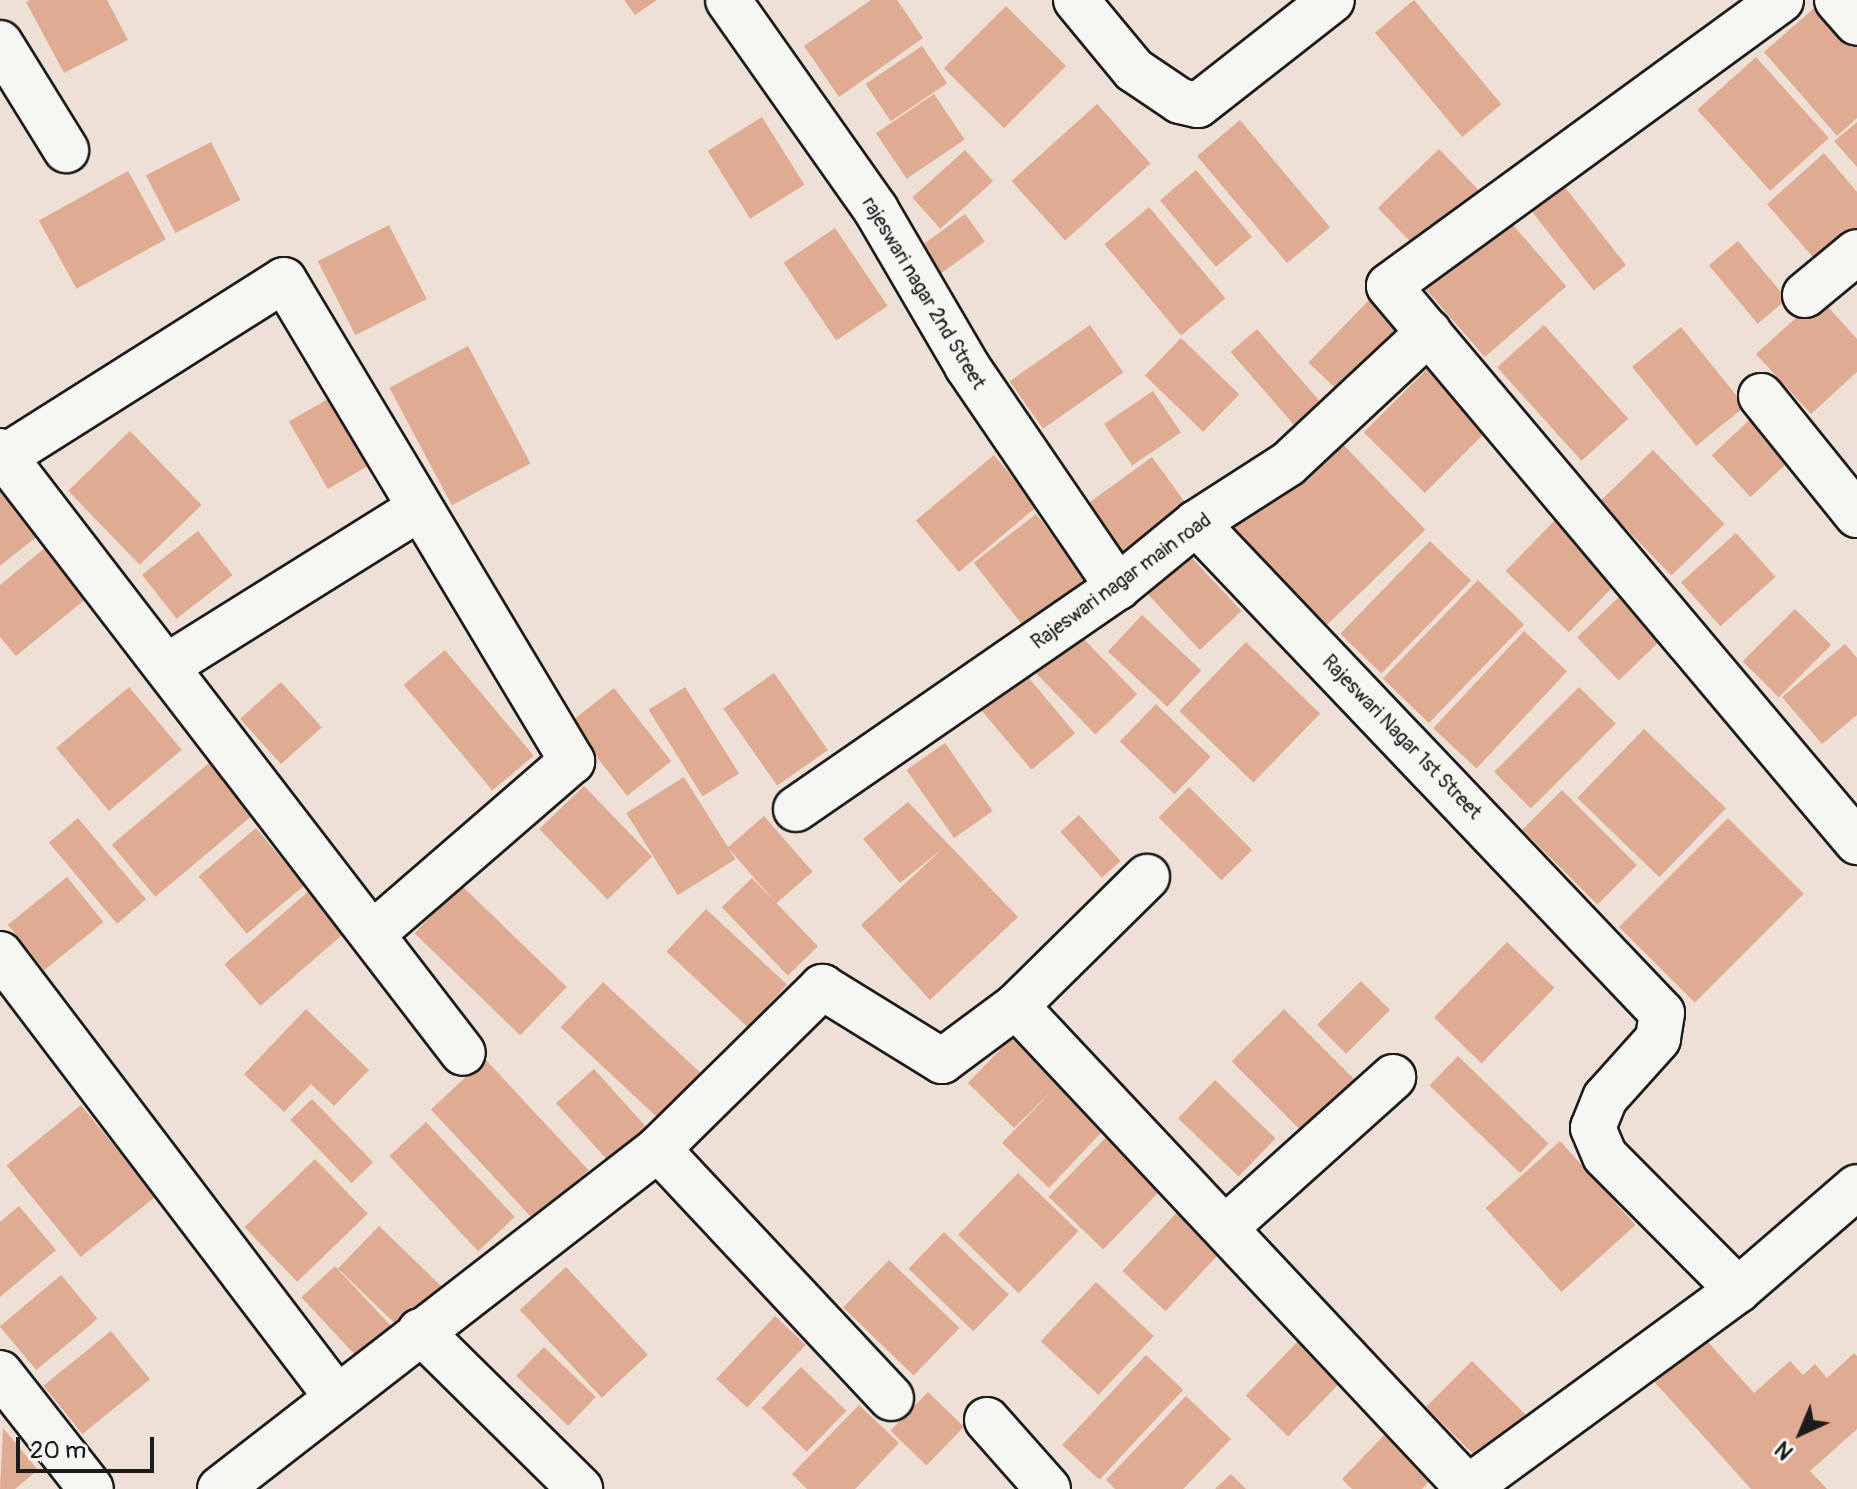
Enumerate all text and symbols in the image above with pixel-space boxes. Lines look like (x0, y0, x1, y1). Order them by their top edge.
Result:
street label: rajeswari nagar 2nd Street (857, 193, 991, 393)
street label: Rajeswari nagar main road (1026, 508, 1216, 654)
street label: Rajeswari Nagar 1st Street (1317, 650, 1487, 824)
north arrow (1761, 1393, 1841, 1473)
scale bar (20, 1421, 158, 1471)
text: N (1769, 1435, 1799, 1466)
text: 20 m (30, 1436, 86, 1465)

